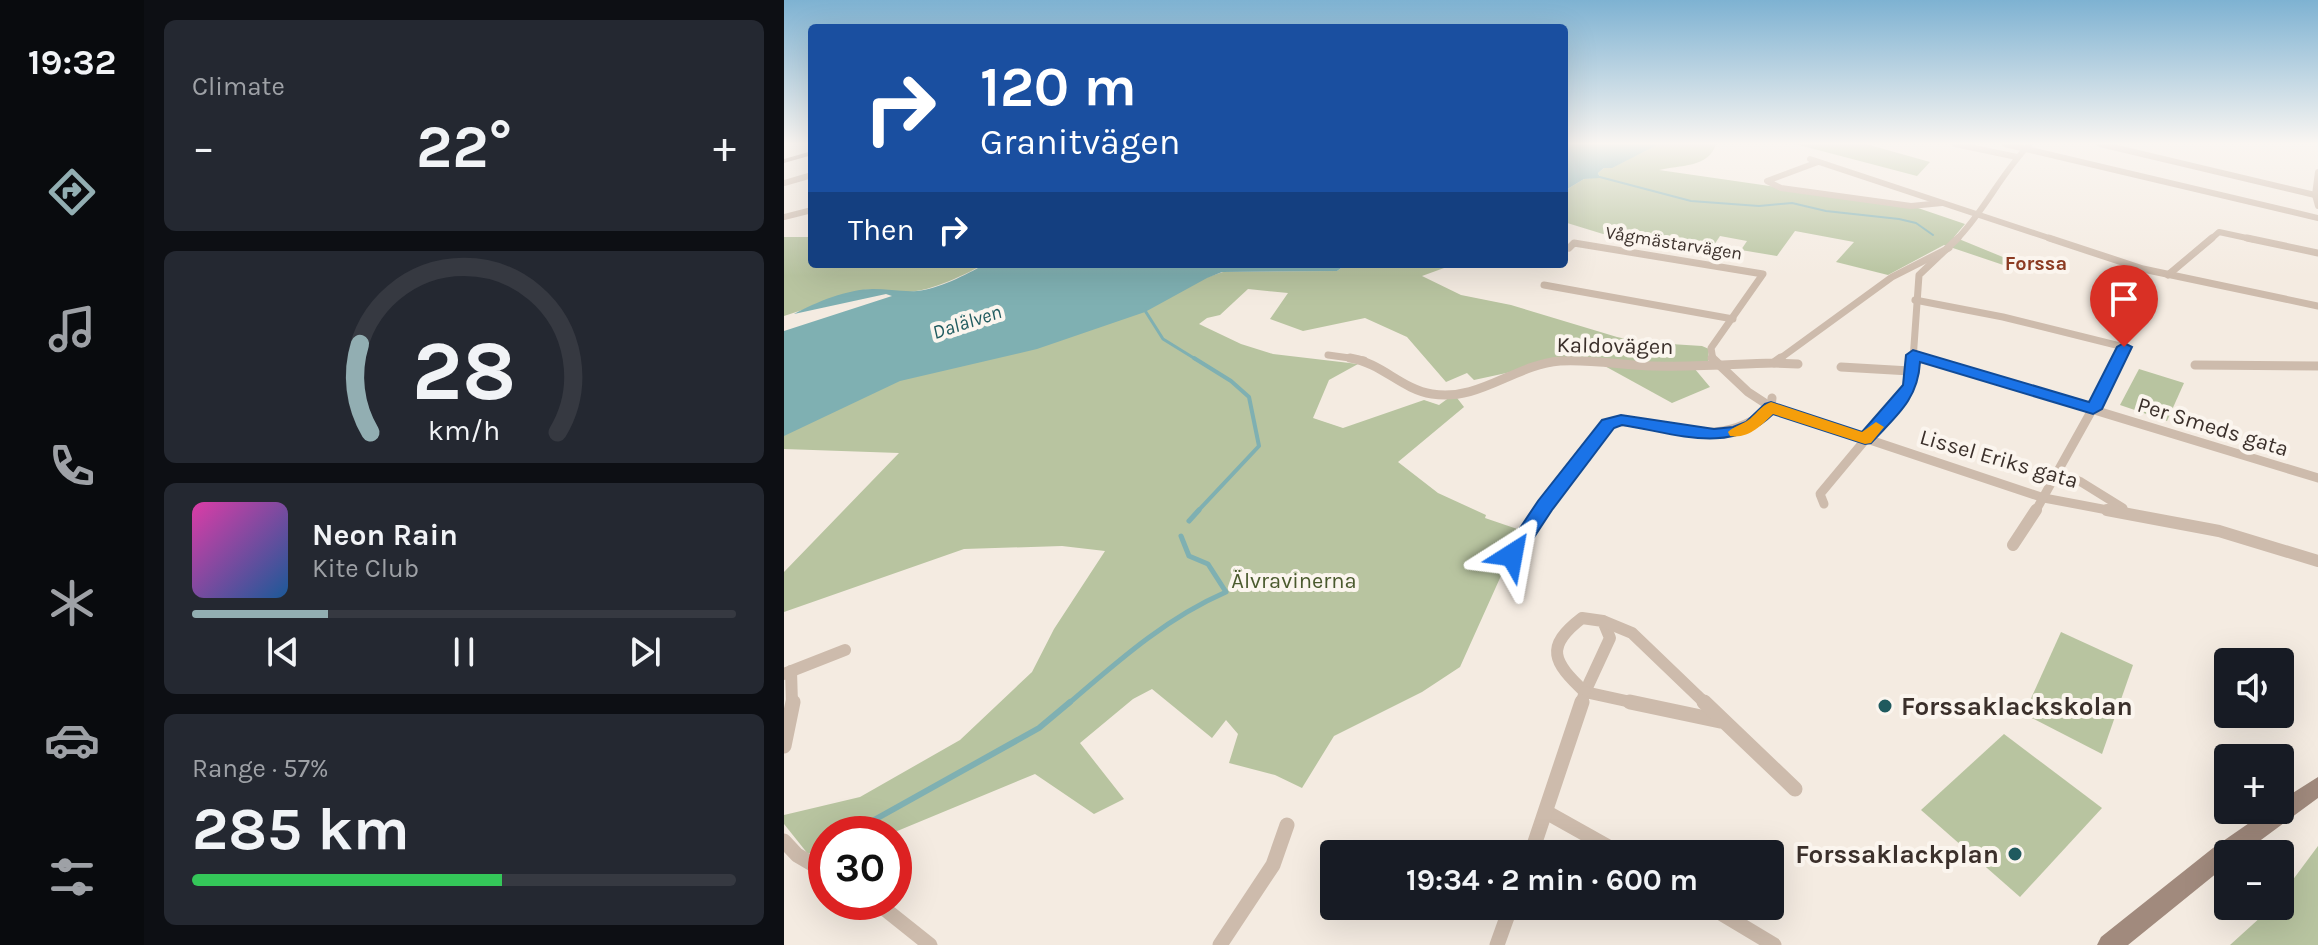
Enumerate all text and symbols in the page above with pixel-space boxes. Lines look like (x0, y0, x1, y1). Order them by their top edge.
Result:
text: 19:32 (28, 41, 116, 83)
text: 120 m (980, 54, 1137, 119)
icon: right (848, 56, 952, 160)
text: Climate (192, 71, 285, 102)
text: 22° (416, 112, 512, 182)
text: Granitvägen (980, 121, 1180, 163)
text: − (192, 122, 215, 173)
text: + (713, 122, 736, 173)
icon: directions (44, 164, 100, 220)
icon: right (931, 208, 975, 252)
text: Then (848, 212, 915, 248)
street label: Vågmästarvägen (1604, 221, 1744, 265)
district label: Forssa (2005, 252, 2067, 275)
pin (2090, 265, 2158, 347)
icon: arrive (2102, 277, 2146, 321)
water label: Dalälven (930, 300, 1004, 344)
icon: music (44, 301, 100, 357)
text: 28 (412, 322, 516, 419)
street label: Kaldovägen (1556, 332, 1674, 360)
street label: Per Smeds gata (2134, 392, 2292, 462)
text: km/h (428, 414, 500, 447)
street label: Lissel Eriks gata (1917, 424, 2081, 494)
icon: phone (44, 438, 100, 494)
position arrow (1470, 513, 1554, 597)
text: Neon Rain (312, 517, 458, 553)
text: Kite Club (312, 553, 419, 584)
park label: Älvravinerna (1231, 568, 1357, 594)
icon: climate (44, 575, 100, 631)
icon: previous (261, 630, 305, 674)
icon: pause (442, 630, 486, 674)
icon: next (623, 630, 667, 674)
map controls (2214, 648, 2294, 920)
button: sound (2214, 648, 2294, 728)
place label: Forssaklackskolan (1901, 691, 2133, 722)
marker: Forssaklackskolan (1876, 697, 1894, 715)
icon: car (44, 712, 100, 768)
button: + (2214, 744, 2294, 824)
text: Range · 57% (192, 753, 329, 784)
text: 285 km (192, 794, 410, 864)
speed limit sign: 30 (808, 816, 912, 920)
place label: Forssaklackplan (1795, 839, 1999, 870)
button: − (2214, 840, 2294, 920)
marker: Forssaklackplan (2006, 845, 2024, 863)
icon: filters (44, 849, 100, 905)
text: 19:34 · 2 min · 600 m (1406, 862, 1698, 898)

